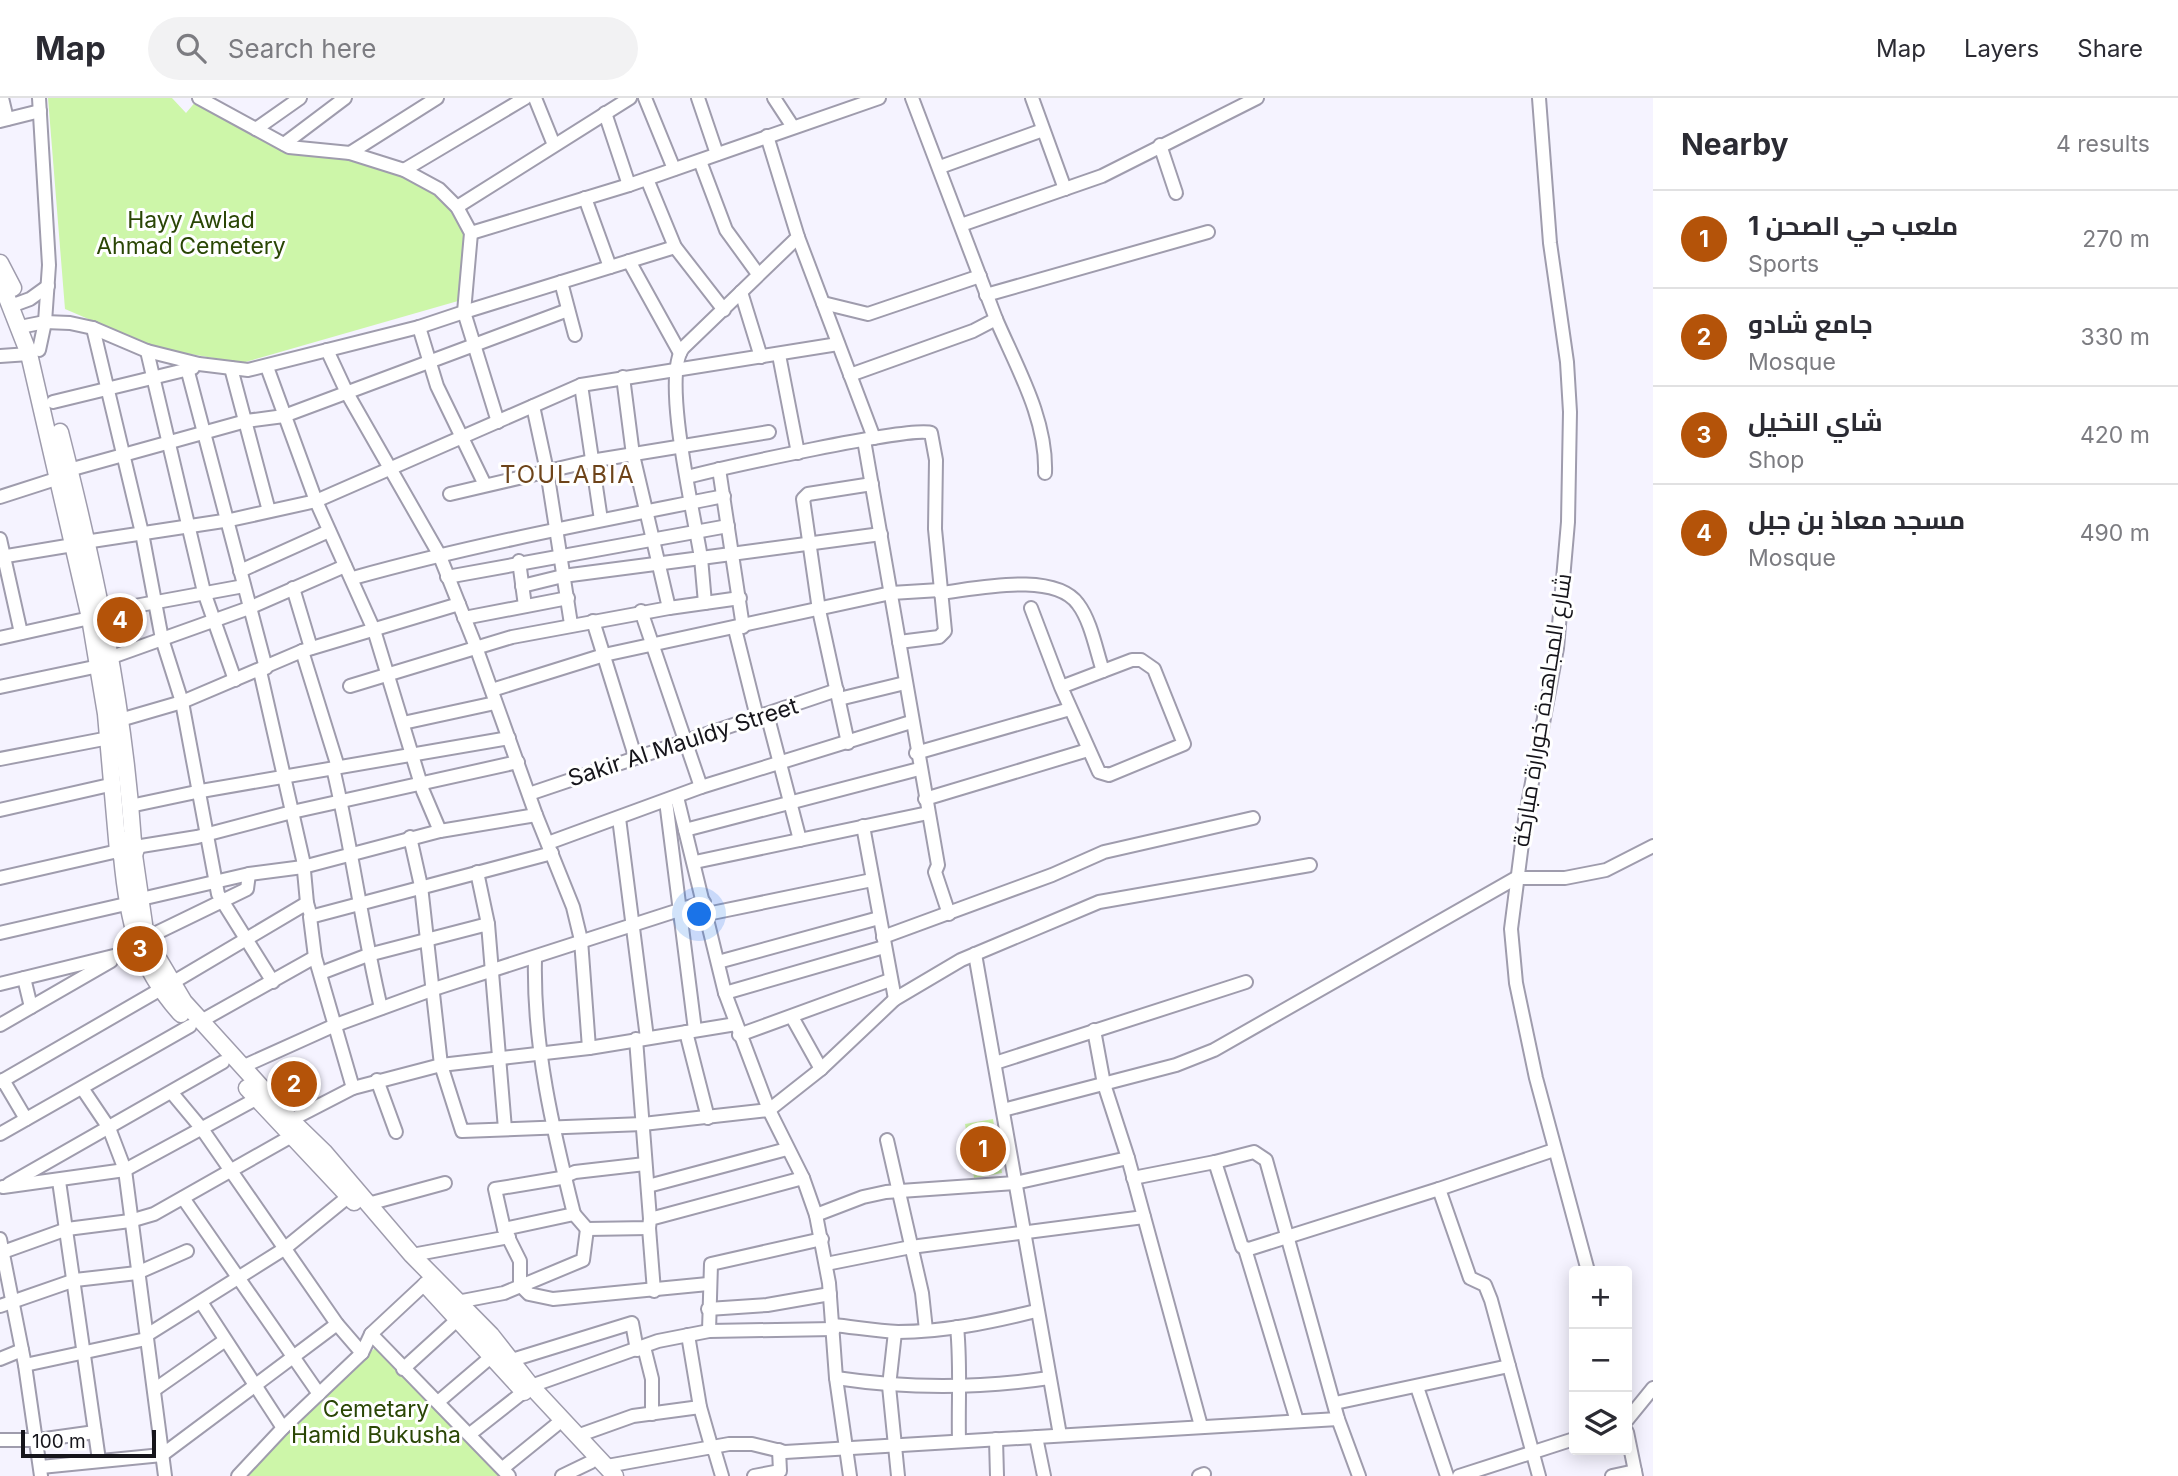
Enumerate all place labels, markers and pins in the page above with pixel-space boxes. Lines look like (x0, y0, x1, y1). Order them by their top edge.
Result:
pin: 4 (97, 594, 143, 646)
pin: 3 (117, 923, 163, 975)
pin: 2 (271, 1058, 317, 1110)
pin: 1 (960, 1123, 1006, 1175)

